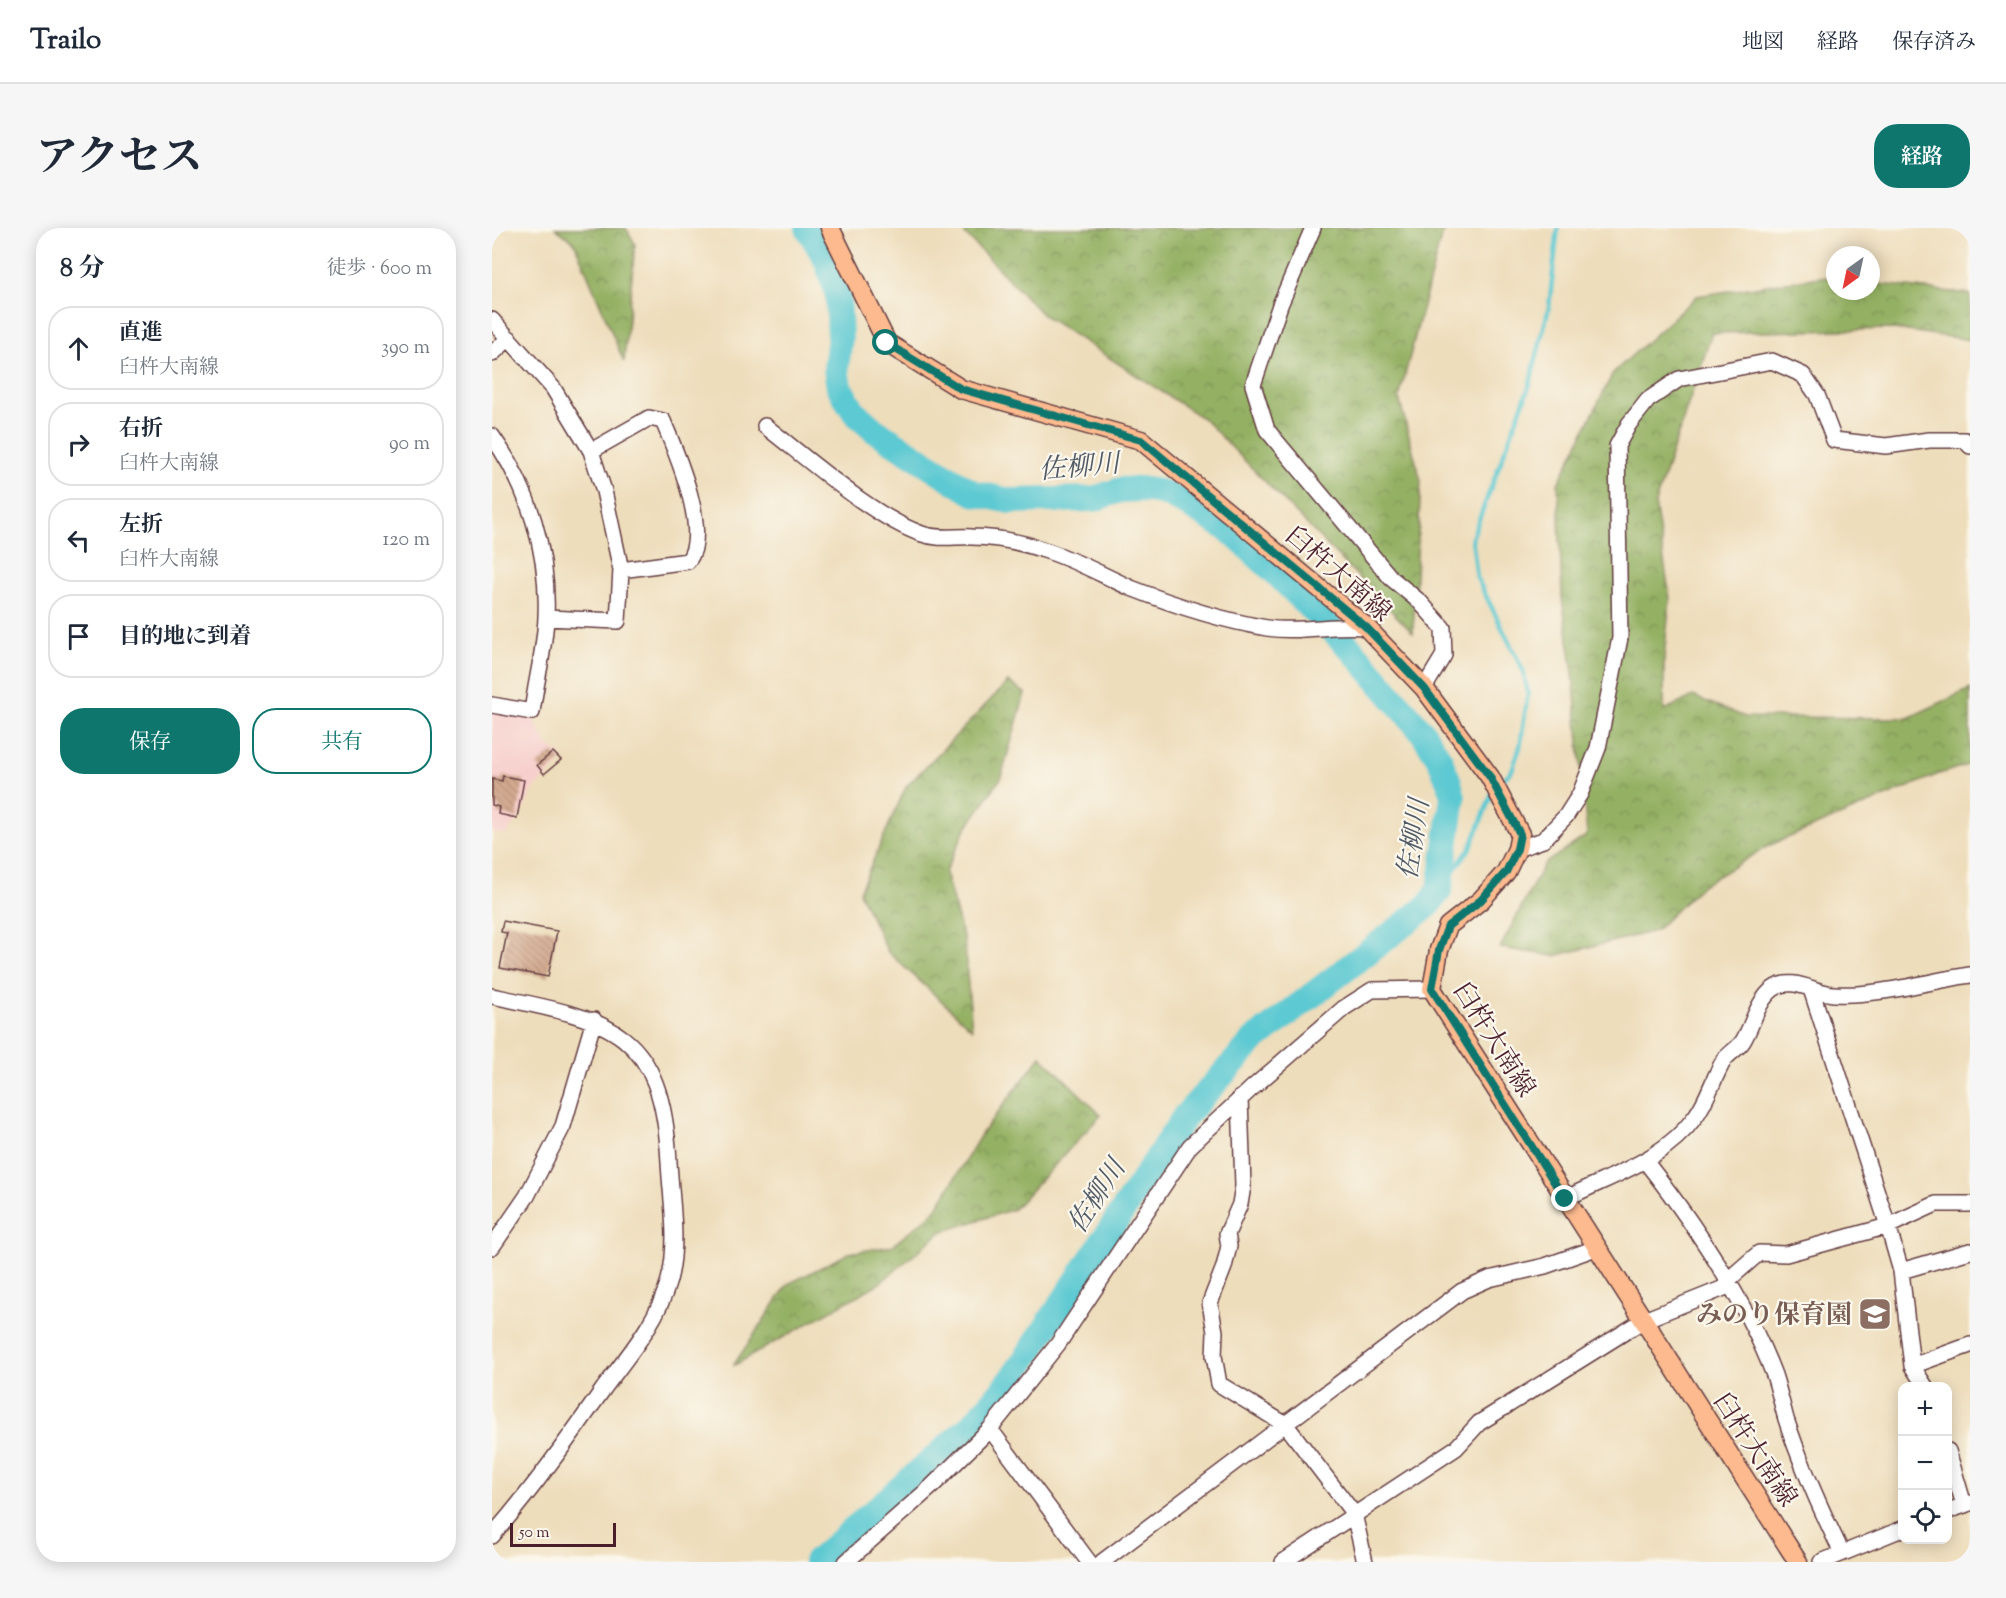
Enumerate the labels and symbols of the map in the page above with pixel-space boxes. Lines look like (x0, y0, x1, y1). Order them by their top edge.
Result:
north arrow (1826, 246, 1880, 300)
route start (872, 329, 898, 355)
water label: 佐柳川 (1037, 445, 1124, 491)
street label: 臼杵大南線 (1276, 518, 1399, 631)
water label: 佐柳川 (1390, 793, 1442, 882)
street label: 臼杵大南線 (1443, 975, 1543, 1105)
water label: 佐柳川 (1060, 1150, 1138, 1242)
route end (1551, 1185, 1577, 1211)
school or university icon: みのり保育園 (1857, 1296, 1893, 1332)
place label: みのり保育園 (1696, 1298, 1852, 1335)
street label: 臼杵大南線 (1703, 1386, 1805, 1515)
scale bar (510, 1520, 616, 1548)

